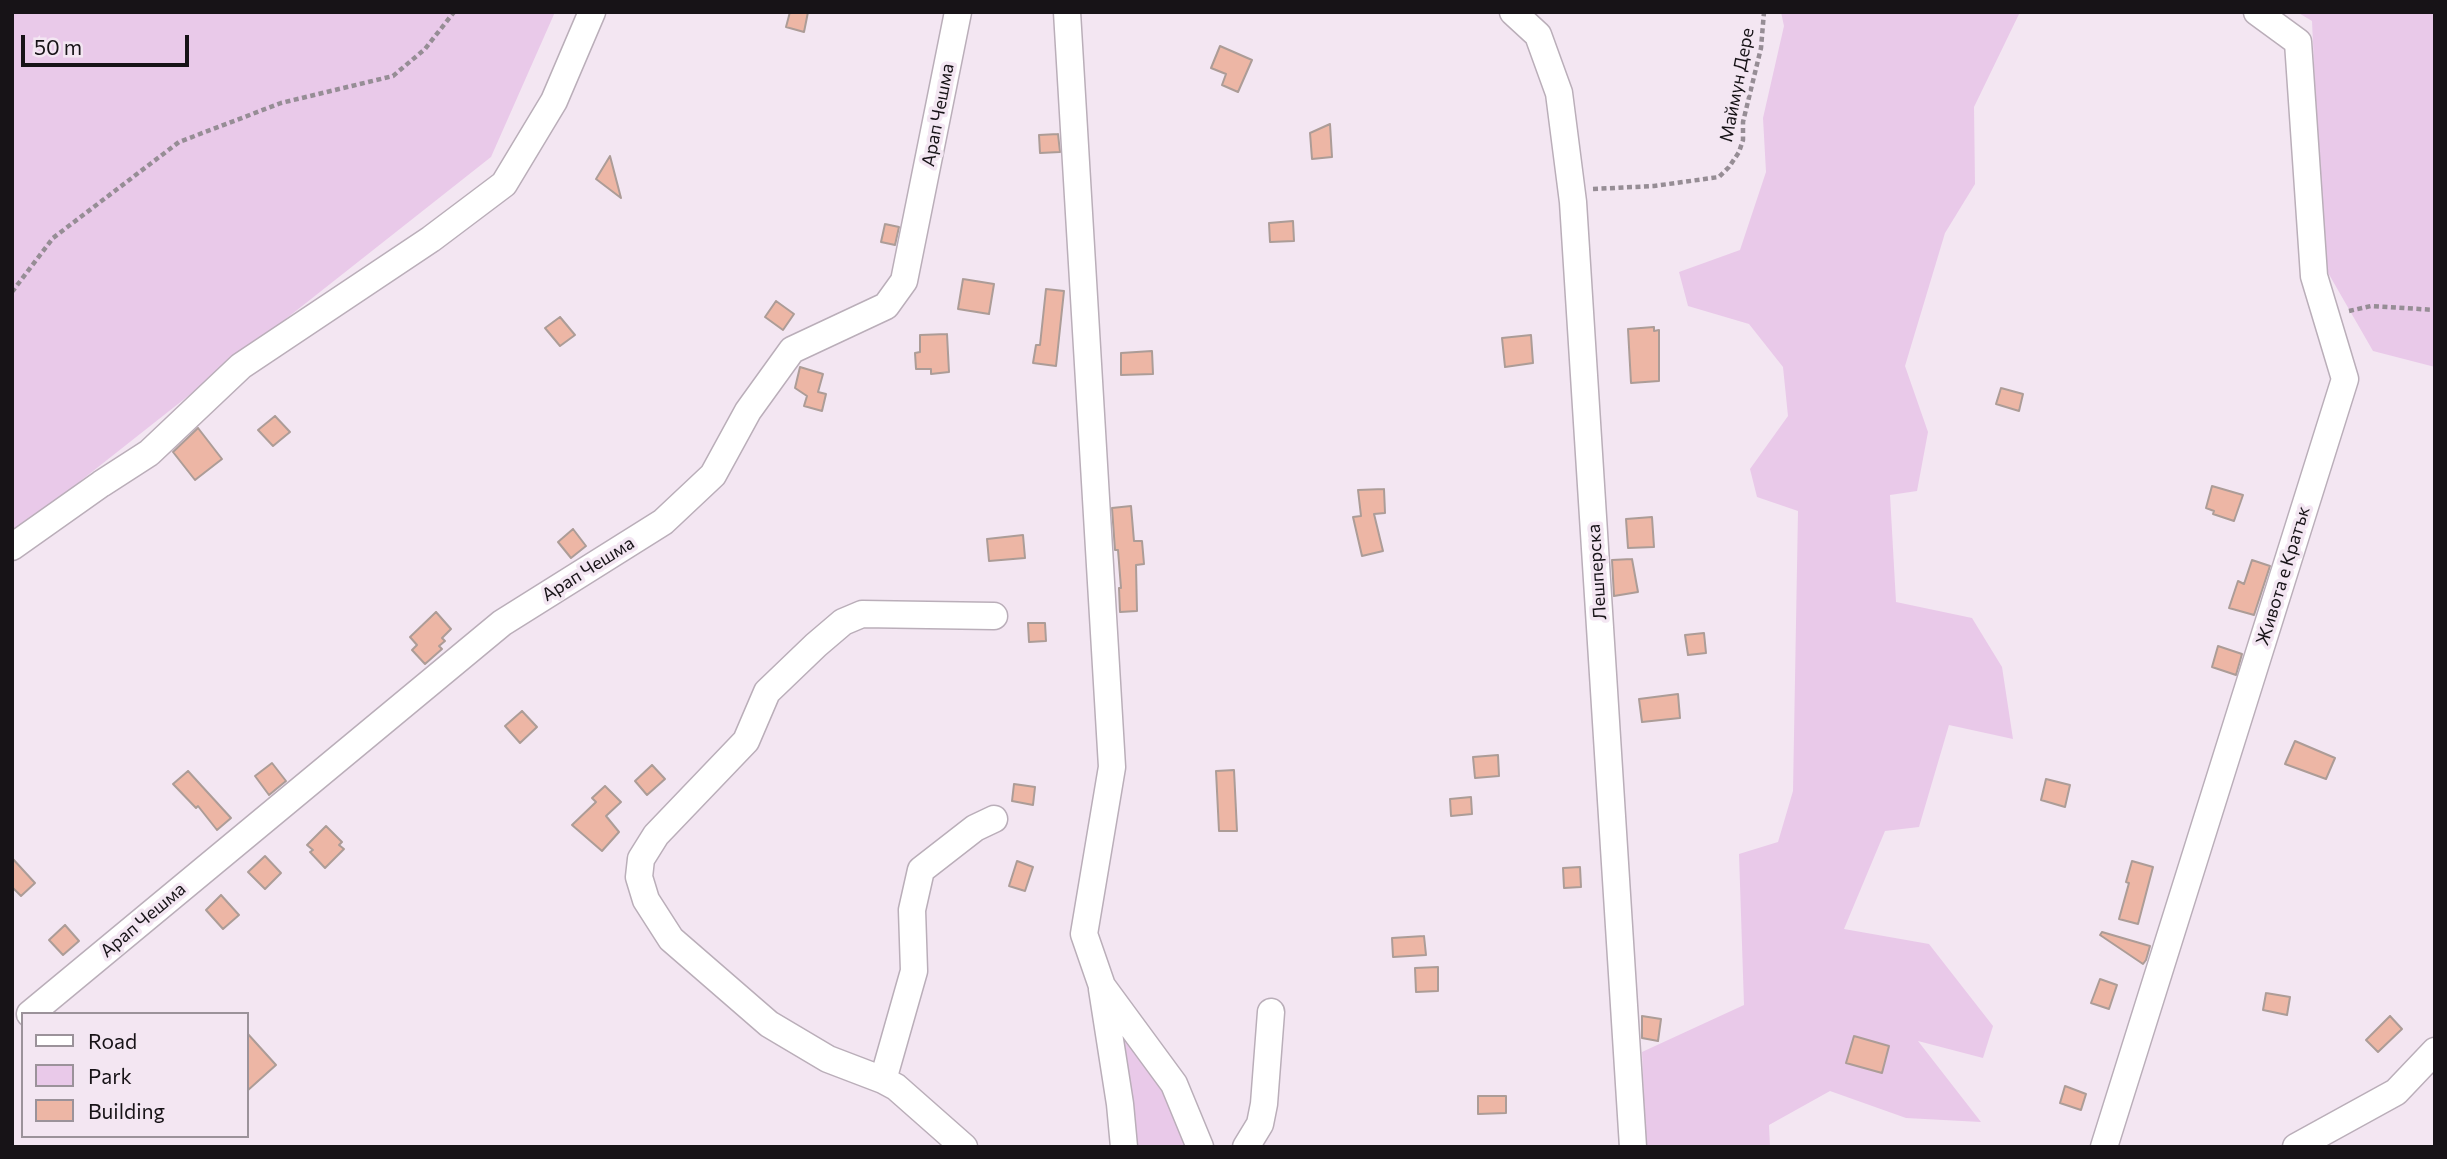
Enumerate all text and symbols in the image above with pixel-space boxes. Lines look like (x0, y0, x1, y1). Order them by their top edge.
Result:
scale bar (24, 21, 192, 65)
street label: Маймун Дере (1715, 26, 1759, 144)
text: 50 m (34, 34, 82, 59)
street label: Арап Чешма (917, 62, 959, 168)
street label: Живота е Кратък (2252, 504, 2314, 648)
street label: Лешперска (1583, 523, 1611, 621)
street label: Арап Чешма (538, 532, 638, 606)
street label: Арап Чешма (96, 878, 190, 962)
legend (21, 1012, 248, 1138)
text: Road (88, 1028, 137, 1053)
text: Park (88, 1063, 132, 1088)
text: Building (88, 1098, 165, 1123)

